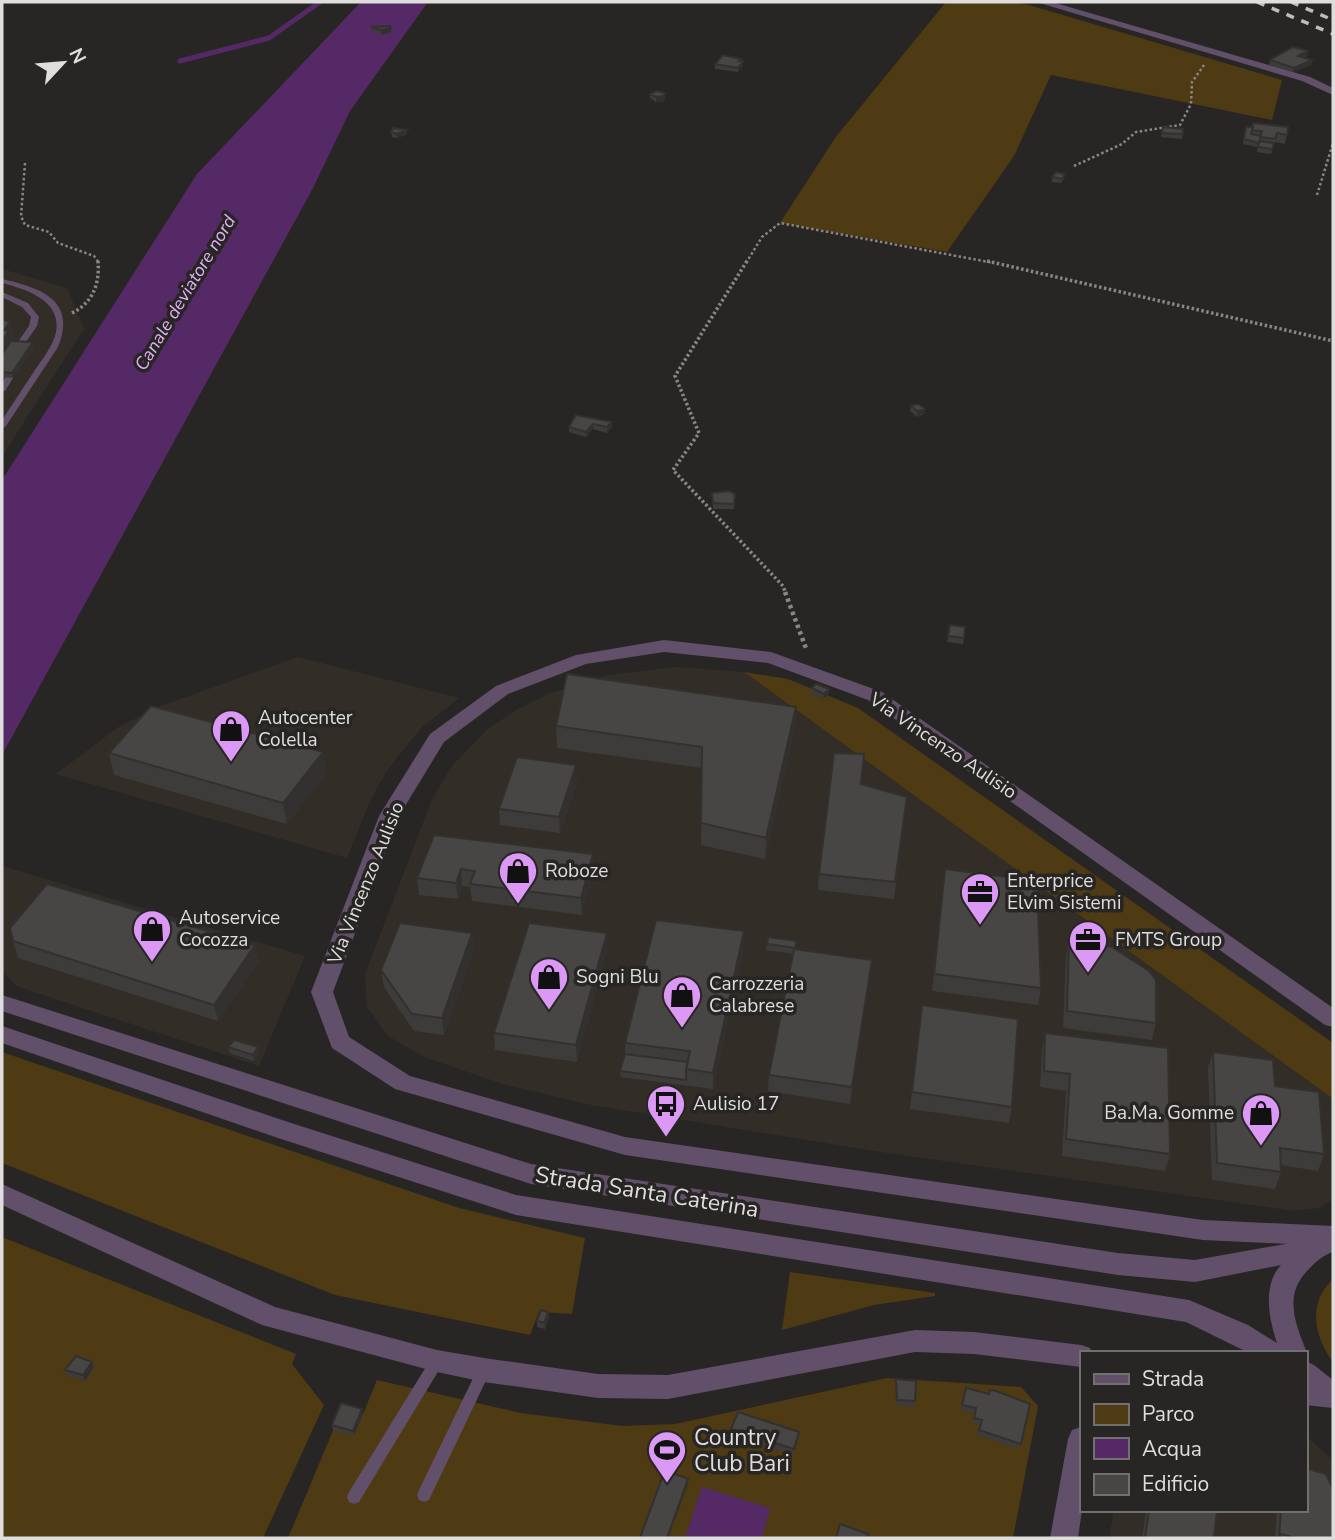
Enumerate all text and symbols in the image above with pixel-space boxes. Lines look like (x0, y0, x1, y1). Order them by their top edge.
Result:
north arrow (28, 28, 98, 98)
text: N (63, 44, 92, 68)
water label: Canale deviatore nord (129, 210, 241, 375)
street label: Via Vincenzo Aulisio (863, 686, 1022, 805)
place label: Autocenter Colella (258, 705, 353, 753)
shop icon: Autocenter Colella (210, 708, 252, 763)
street label: Via Vincenzo Aulisio (321, 798, 410, 969)
shop icon: Roboze (497, 850, 539, 905)
place label: Roboze (545, 858, 608, 884)
place label: Enterprice Elvim Sistemi (1007, 868, 1121, 916)
office icon: Enterprice Elvim Sistemi (959, 871, 1001, 926)
place label: Autoservice Cocozza (179, 905, 280, 953)
shop icon: Autoservice Cocozza (131, 908, 173, 963)
office icon: FMTS Group (1067, 919, 1109, 974)
place label: FMTS Group (1115, 927, 1222, 953)
shop icon: Sogni Blu (528, 956, 570, 1011)
place label: Sogni Blu (576, 964, 659, 990)
place label: Carrozzeria Calabrese (709, 971, 804, 1019)
shop icon: Carrozzeria Calabrese (661, 974, 703, 1029)
bus stop icon: Aulisio 17 (645, 1083, 687, 1138)
place label: Aulisio 17 (693, 1091, 779, 1117)
shop icon: Ba.Ma. Gomme (1240, 1092, 1282, 1147)
place label: Ba.Ma. Gomme (1104, 1100, 1234, 1126)
street label: Strada Santa Caterina (533, 1159, 761, 1225)
legend (1080, 1351, 1307, 1512)
text: Strada (1142, 1365, 1204, 1393)
text: Parco (1142, 1400, 1195, 1428)
place label: Country Club Bari (694, 1422, 790, 1479)
sports icon: Country Club Bari (646, 1429, 688, 1484)
text: Acqua (1142, 1435, 1202, 1463)
text: Edificio (1142, 1470, 1209, 1498)

